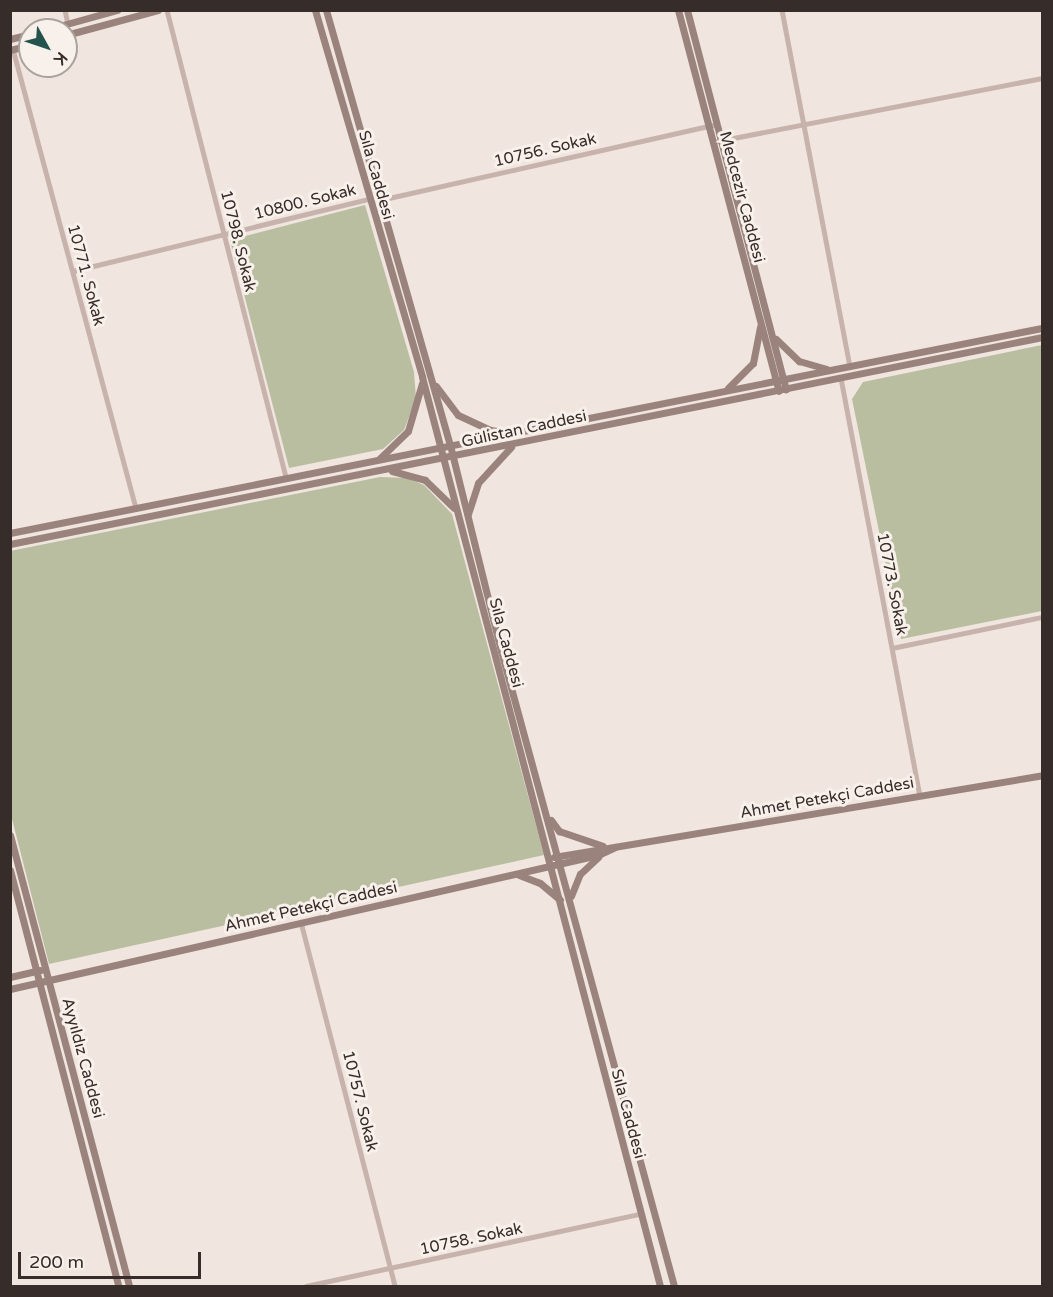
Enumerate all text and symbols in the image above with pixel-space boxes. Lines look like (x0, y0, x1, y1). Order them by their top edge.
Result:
north arrow (18, 18, 78, 78)
text: K (49, 48, 71, 69)
street label: Sıla Caddesi (354, 128, 398, 222)
street label: 10756. Sokak (492, 129, 598, 171)
street label: Medcezir Caddesi (715, 129, 769, 265)
street label: 10800. Sokak (252, 180, 358, 224)
street label: 10798. Sokak (216, 188, 260, 294)
street label: 10771. Sokak (63, 222, 109, 328)
street label: Gülistan Caddesi (460, 406, 588, 452)
street label: 10773. Sokak (873, 531, 911, 637)
street label: Sıla Caddesi (485, 596, 527, 690)
street label: Ahmet Petekçi Caddesi (738, 773, 916, 823)
street label: Ahmet Petekçi Caddesi (223, 878, 399, 936)
street label: Ayyıldız Caddesi (58, 996, 108, 1120)
street label: 10757. Sokak (338, 1048, 382, 1154)
street label: Sıla Caddesi (607, 1067, 649, 1161)
street label: 10758. Sokak (418, 1219, 524, 1259)
scale bar (21, 1240, 204, 1278)
text: 200 m (29, 1251, 84, 1273)

